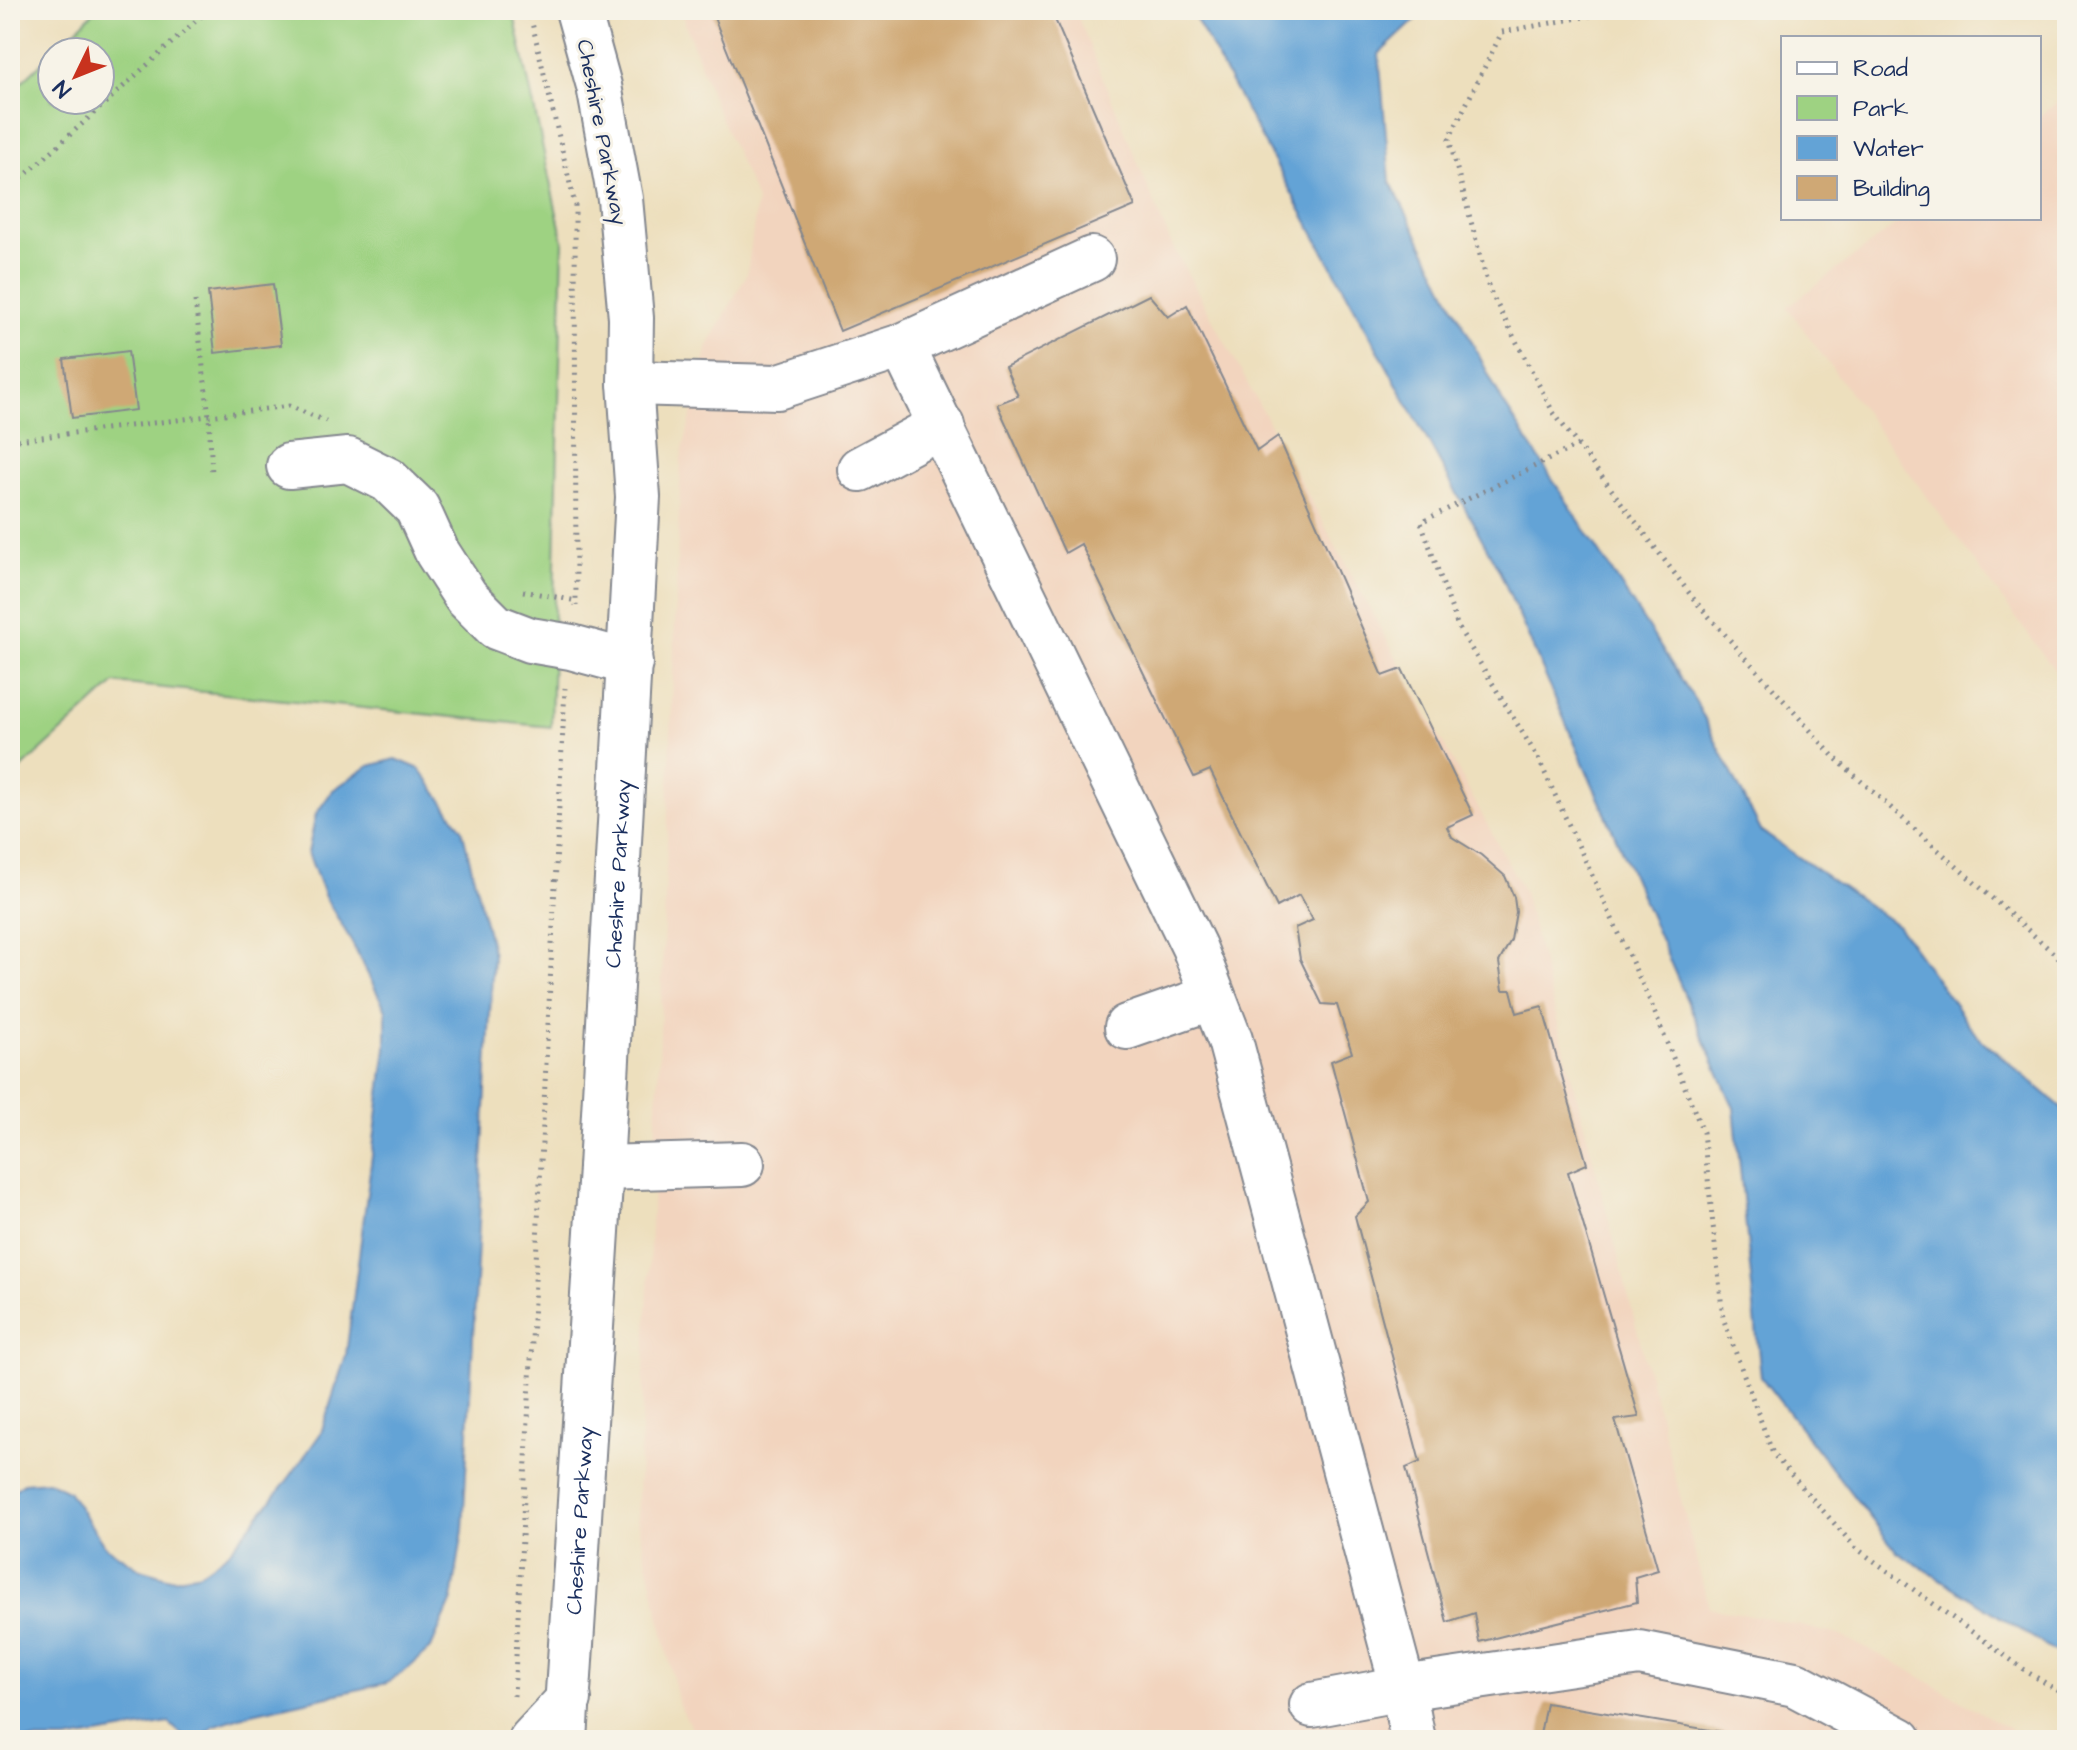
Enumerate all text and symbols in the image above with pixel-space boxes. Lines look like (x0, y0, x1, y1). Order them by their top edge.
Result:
north arrow (36, 36, 116, 116)
legend (1781, 36, 2041, 220)
street label: Cheshire Parkway (567, 37, 635, 228)
text: Road (1853, 52, 1908, 86)
text: N (46, 73, 79, 104)
text: Park (1853, 92, 1909, 126)
text: Water (1853, 132, 1924, 166)
text: Building (1853, 172, 1930, 207)
street label: Cheshire Parkway (598, 779, 640, 969)
street label: Cheshire Parkway (559, 1425, 603, 1616)

